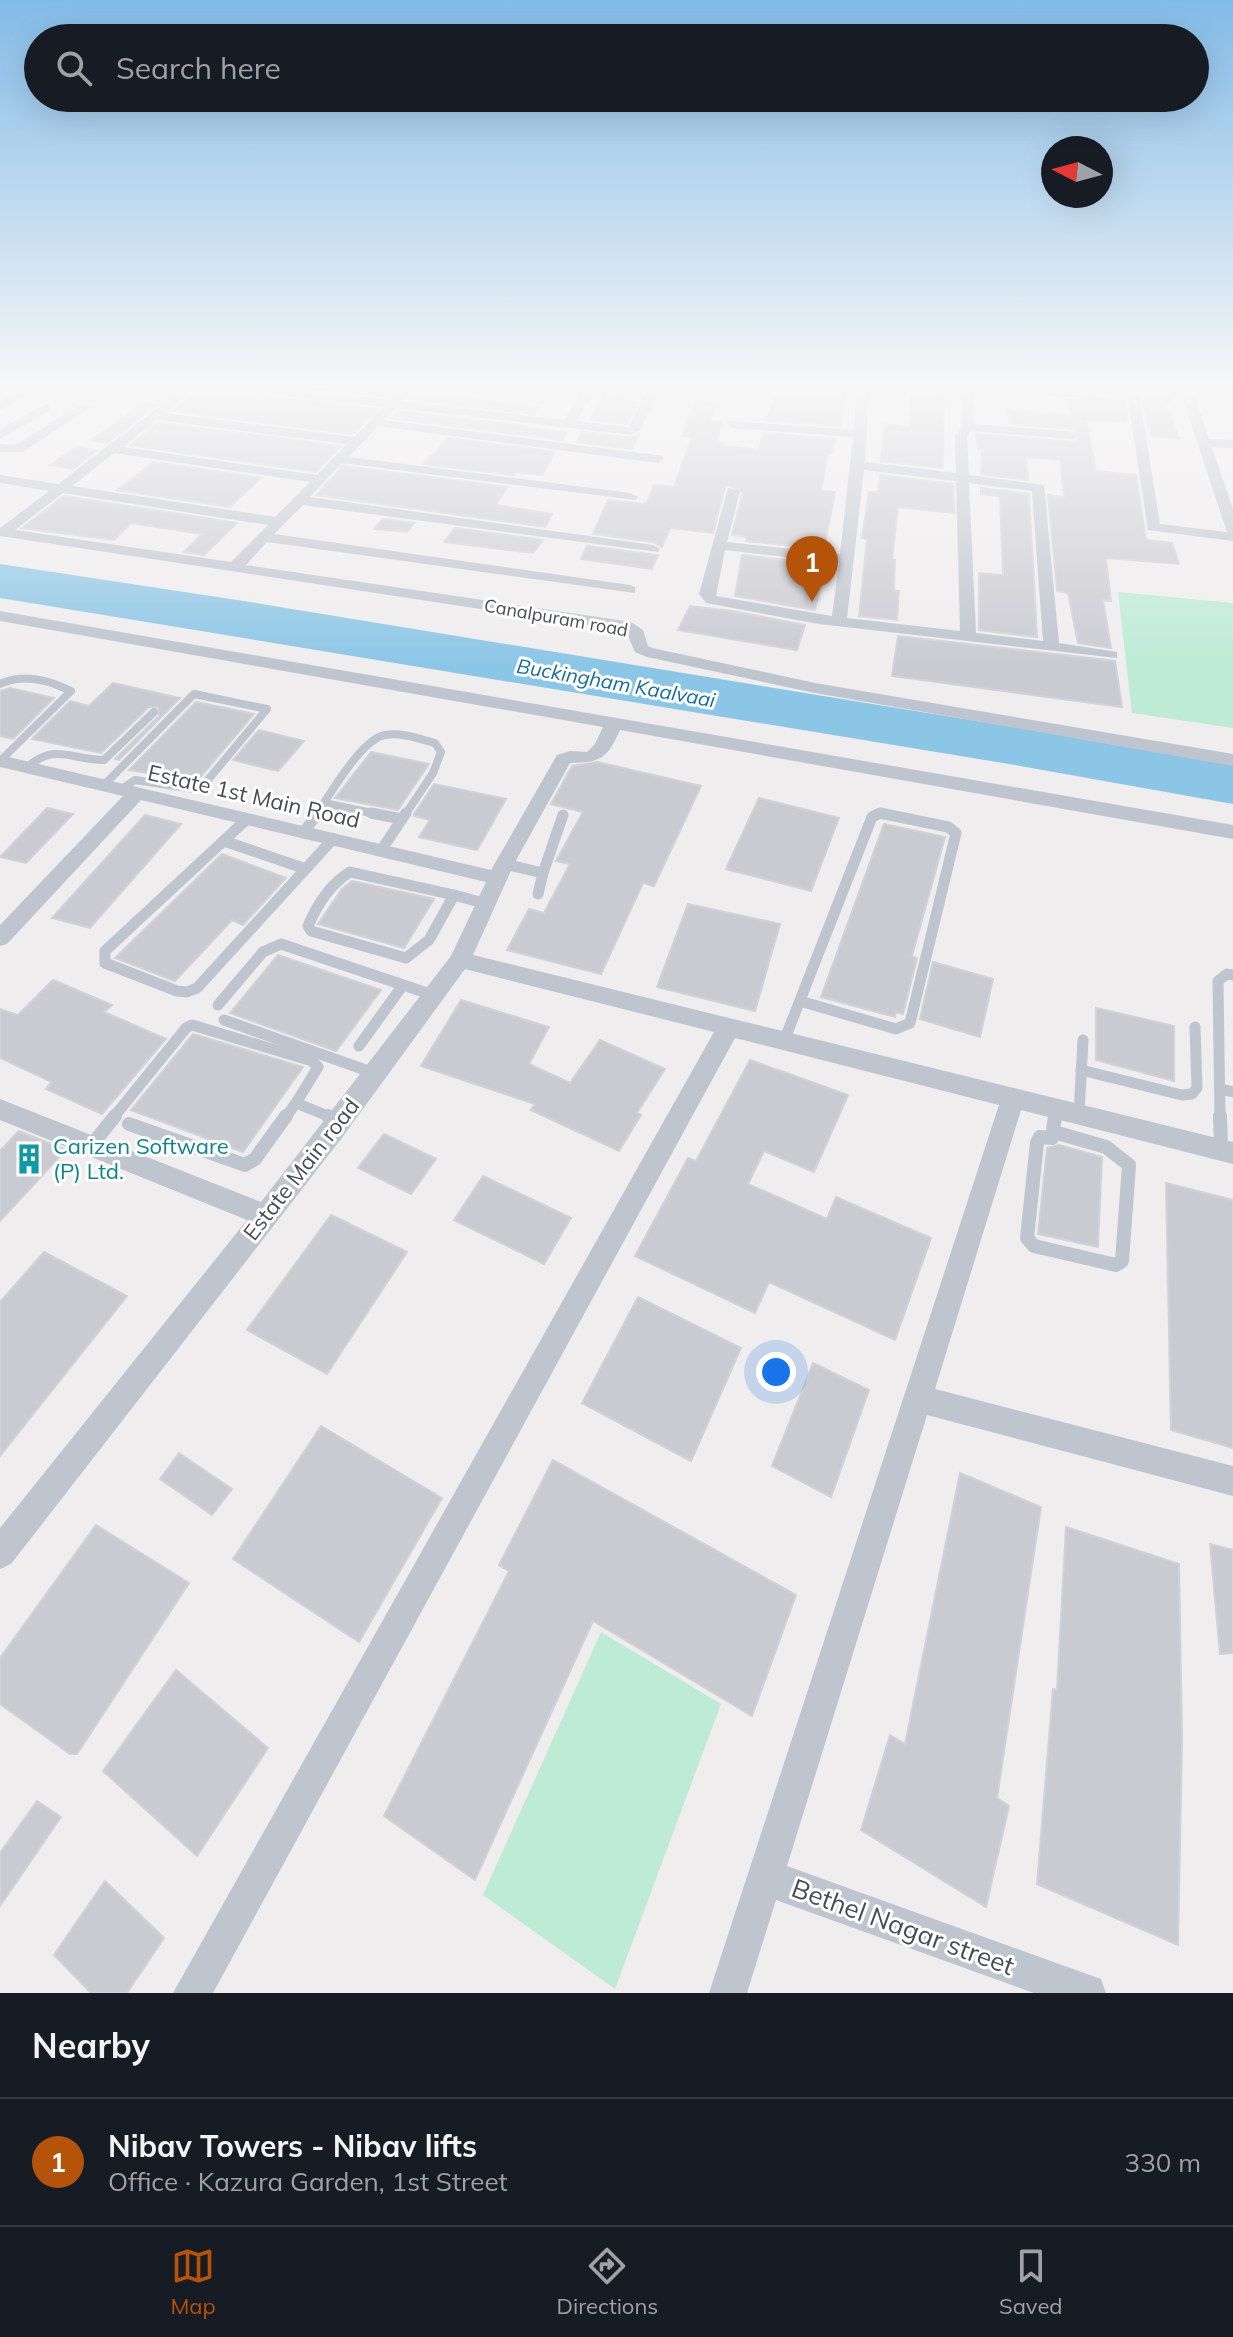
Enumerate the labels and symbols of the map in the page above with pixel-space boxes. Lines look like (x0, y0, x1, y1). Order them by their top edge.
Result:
north arrow (1041, 136, 1113, 208)
pin: 1 (786, 536, 838, 602)
street label: Canalpuram road (482, 594, 630, 641)
water label: Buckingham Kaalvaai (515, 653, 717, 712)
street label: Estate 1st Main Road (145, 758, 363, 834)
street label: Estate Main road (237, 1092, 365, 1246)
place label: Carizen Software (P) Ltd. (53, 1132, 229, 1185)
building icon: Carizen Software (P) Ltd. (12, 1142, 46, 1176)
your location (756, 1352, 796, 1392)
street label: Bethel Nagar street (787, 1871, 1019, 1982)

